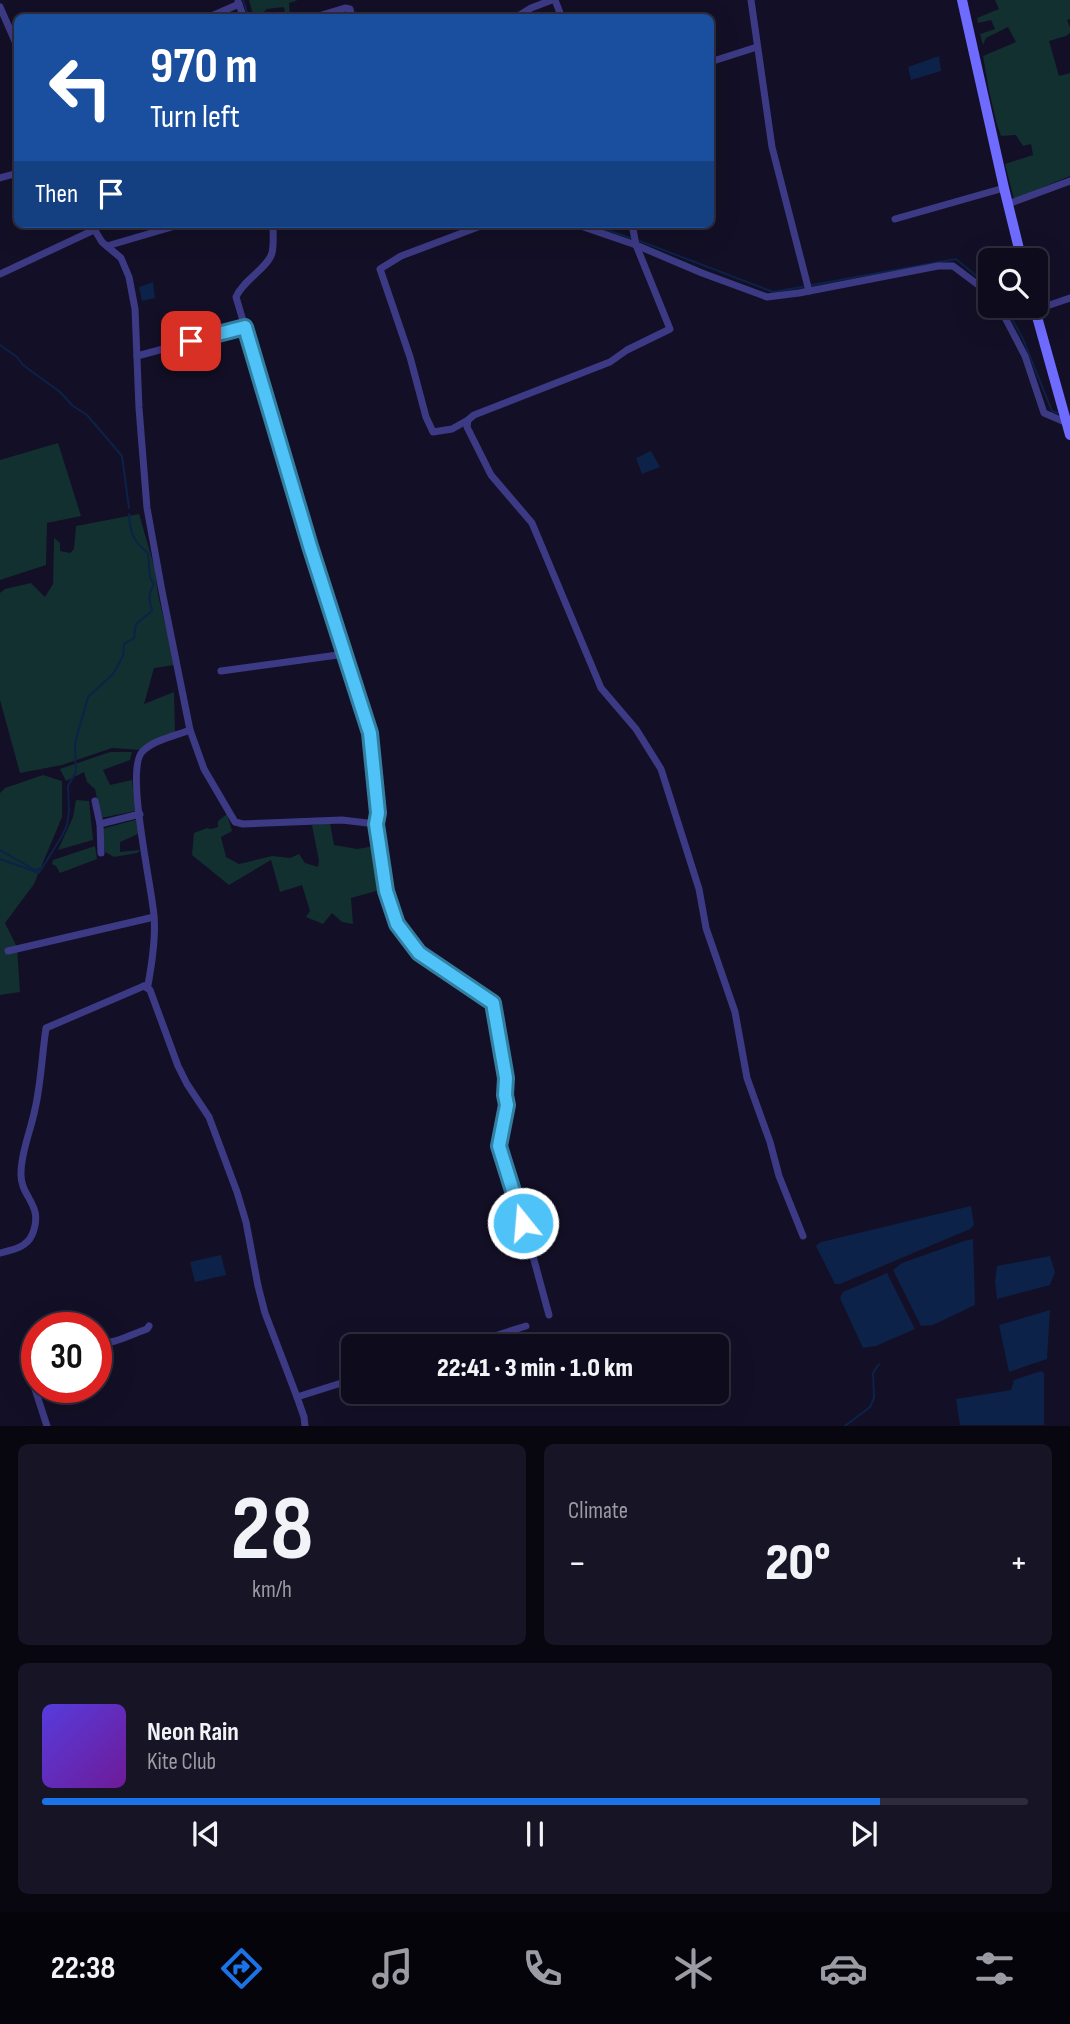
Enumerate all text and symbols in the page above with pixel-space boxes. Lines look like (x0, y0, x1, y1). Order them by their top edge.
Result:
text: 970 m (150, 38, 258, 97)
icon: left (35, 42, 126, 133)
text: Turn left (150, 98, 240, 137)
icon: arrive (92, 175, 130, 213)
text: Then (35, 179, 78, 210)
map controls (978, 248, 1048, 318)
button: search (978, 248, 1048, 318)
pin (161, 311, 221, 371)
icon: arrive (172, 322, 210, 360)
position arrow (486, 1186, 560, 1260)
speed limit sign: 30 (21, 1312, 112, 1403)
text: 22:41 · 3 min · 1.0 km (437, 1353, 633, 1384)
text: 28 (231, 1476, 313, 1585)
text: Climate (568, 1497, 628, 1525)
text: 20° (765, 1532, 831, 1595)
text: − (568, 1541, 587, 1586)
text: + (1009, 1541, 1028, 1586)
text: km/h (252, 1576, 292, 1604)
text: Neon Rain (147, 1717, 239, 1748)
text: Kite Club (147, 1748, 216, 1776)
icon: previous (187, 1815, 225, 1853)
icon: pause (516, 1815, 554, 1853)
icon: next (845, 1815, 883, 1853)
icon: directions (217, 1944, 266, 1993)
icon: music (368, 1944, 417, 1993)
icon: phone (518, 1944, 567, 1993)
icon: climate (669, 1944, 718, 1993)
icon: car (819, 1944, 868, 1993)
icon: filters (970, 1944, 1019, 1993)
text: 22:38 (51, 1949, 115, 1988)

